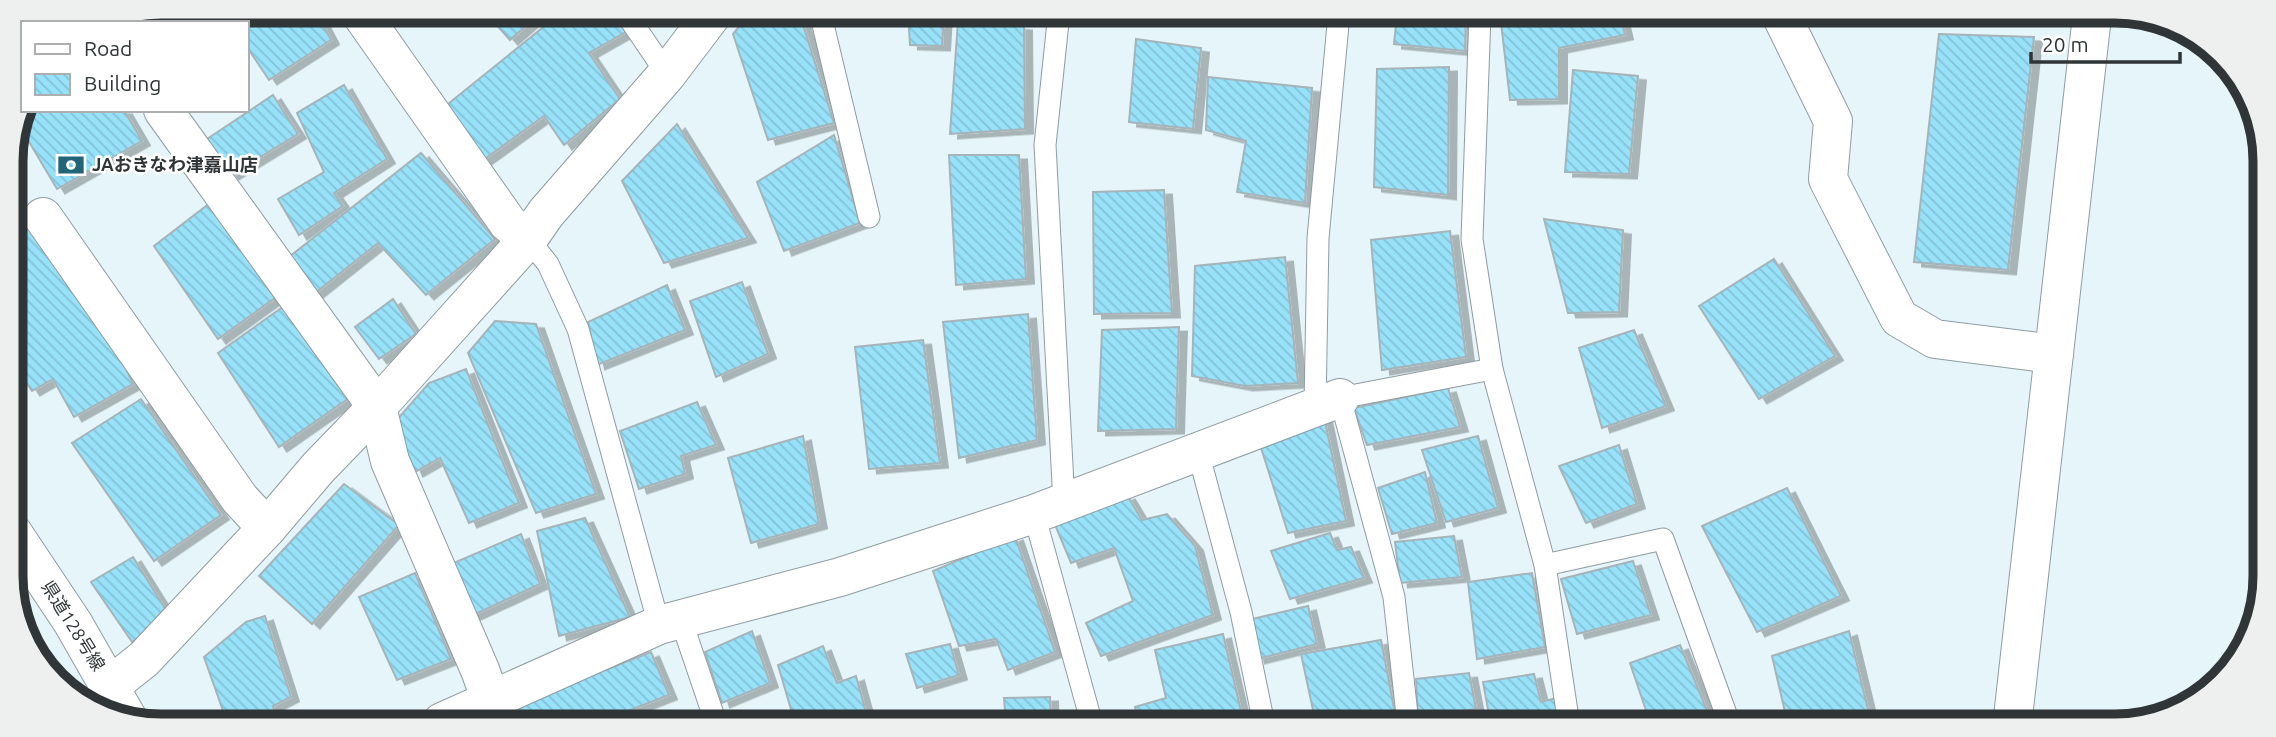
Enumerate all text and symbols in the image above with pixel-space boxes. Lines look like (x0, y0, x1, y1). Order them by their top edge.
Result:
legend (21, 21, 248, 112)
scale bar (2031, 21, 2180, 65)
text: 20 m (2042, 32, 2089, 56)
text: Road (84, 36, 132, 60)
text: Building (84, 71, 161, 95)
bank icon: JAおきなわ津嘉山店 (56, 150, 86, 180)
place label: JAおきなわ津嘉山店 (92, 154, 258, 174)
street label: 県道128号線 (38, 577, 109, 674)

